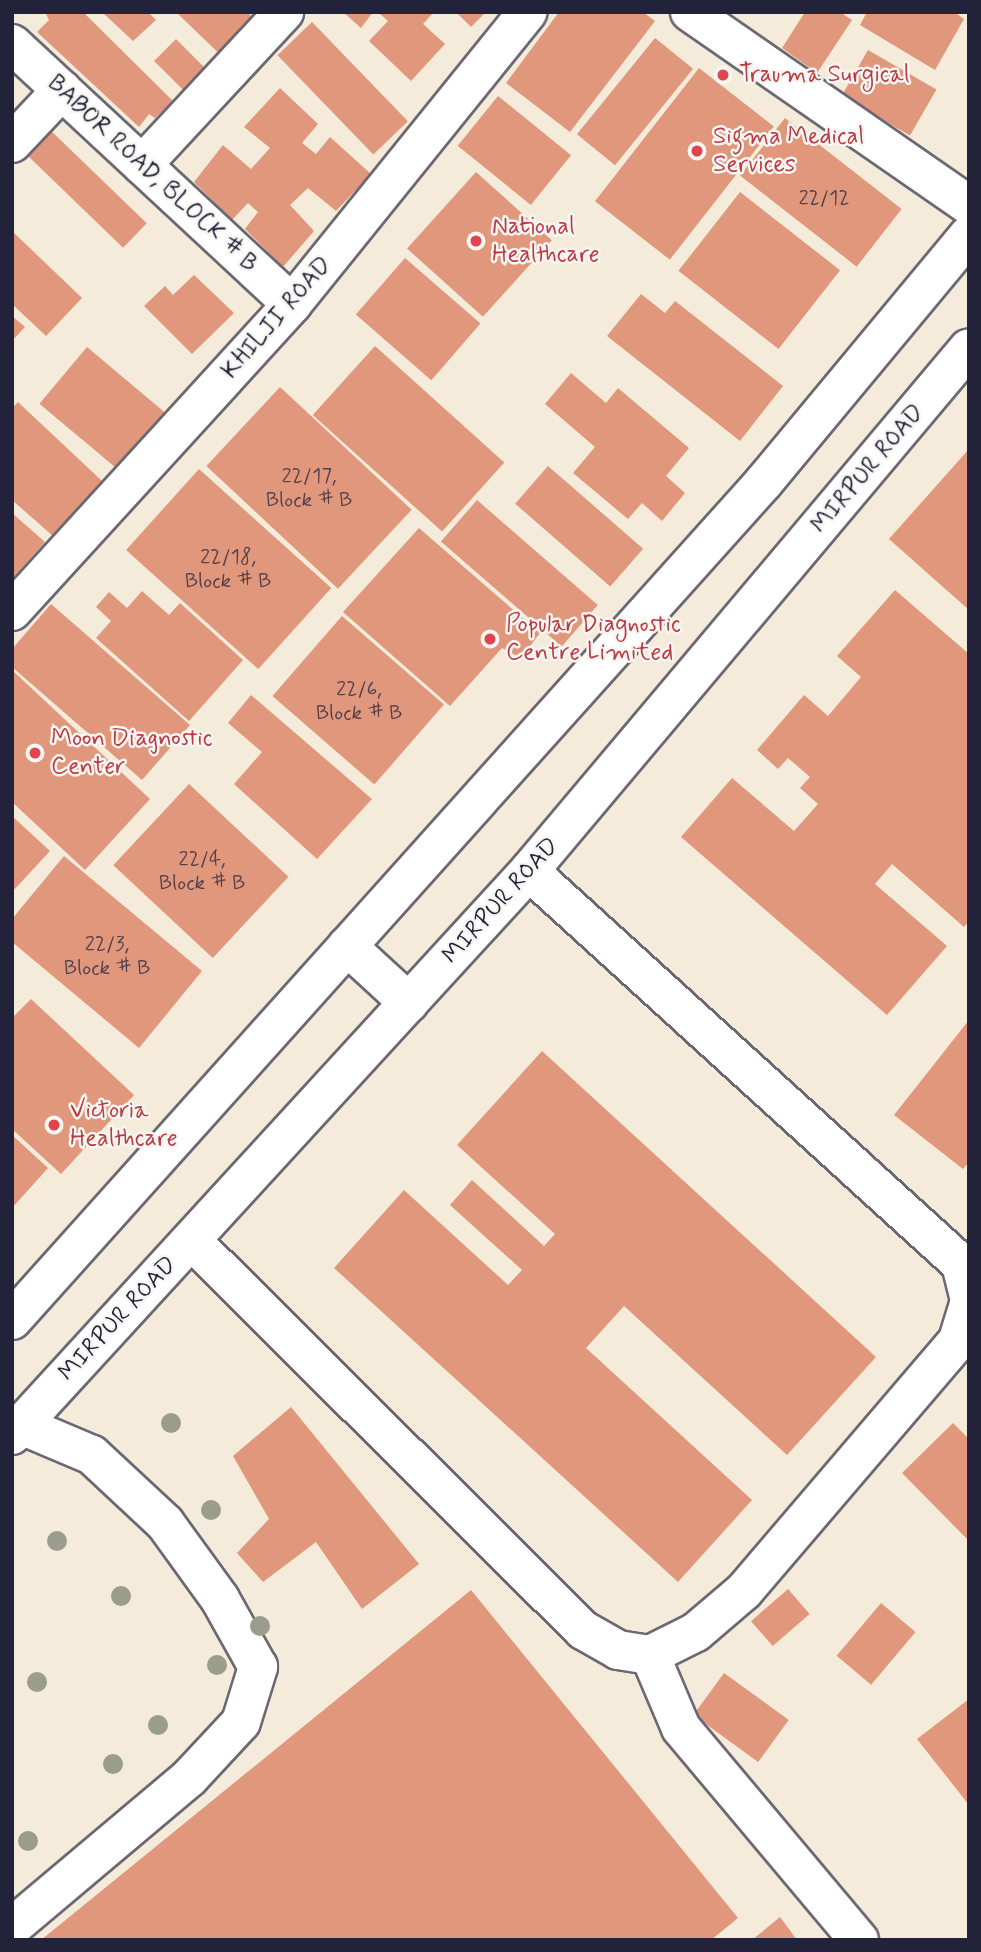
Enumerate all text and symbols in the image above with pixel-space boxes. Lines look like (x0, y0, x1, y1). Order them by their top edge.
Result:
place label: Trauma Surgical (739, 61, 910, 89)
marker: Trauma Surgical (713, 65, 733, 85)
street label: BABOR ROAD, BLOCK # B (40, 68, 264, 280)
place label: Sigma Medical Services (713, 123, 868, 179)
marker: Sigma Medical Services (687, 141, 707, 161)
house number: 22/12 (798, 185, 850, 211)
place label: National Healthcare (492, 213, 600, 269)
marker: National Healthcare (466, 231, 486, 251)
street label: KHILJI ROAD (216, 251, 338, 385)
street label: MIRPUR ROAD (806, 399, 930, 539)
house number: 22/17, Block # B (266, 463, 352, 513)
house number: 22/18, Block # B (185, 544, 271, 594)
place label: Popular Diagnostic Centre Limited (506, 611, 686, 667)
marker: Popular Diagnostic Centre Limited (480, 629, 500, 649)
house number: 22/6, Block # B (316, 676, 402, 726)
place label: Moon Diagnostic Center (51, 725, 215, 781)
marker: Moon Diagnostic Center (25, 743, 45, 763)
street label: MIRPUR ROAD (437, 832, 565, 970)
house number: 22/4, Block # B (159, 846, 245, 896)
house number: 22/3, Block # B (64, 931, 150, 981)
place label: Victoria Healthcare (70, 1097, 178, 1153)
marker: Victoria Healthcare (44, 1115, 64, 1135)
street label: MIRPUR ROAD (53, 1251, 183, 1387)

